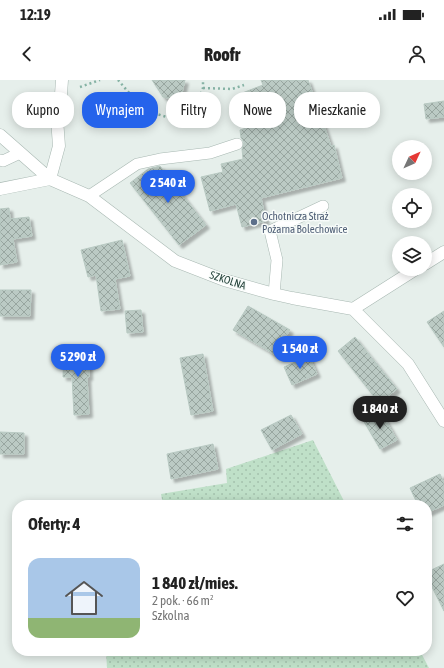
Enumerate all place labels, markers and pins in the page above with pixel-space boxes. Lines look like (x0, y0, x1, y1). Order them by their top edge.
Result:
pin: 2 540 zł (127, 170, 209, 204)
place label: Ochotnicza Straż Pożarna Bolechowice (262, 210, 347, 235)
marker: Ochotnicza Straż Pożarna Bolechowice (249, 217, 259, 227)
pin: 1 540 zł (259, 336, 341, 370)
pin: 5 290 zł (37, 344, 119, 378)
pin: 1 840 zł (339, 396, 421, 430)

